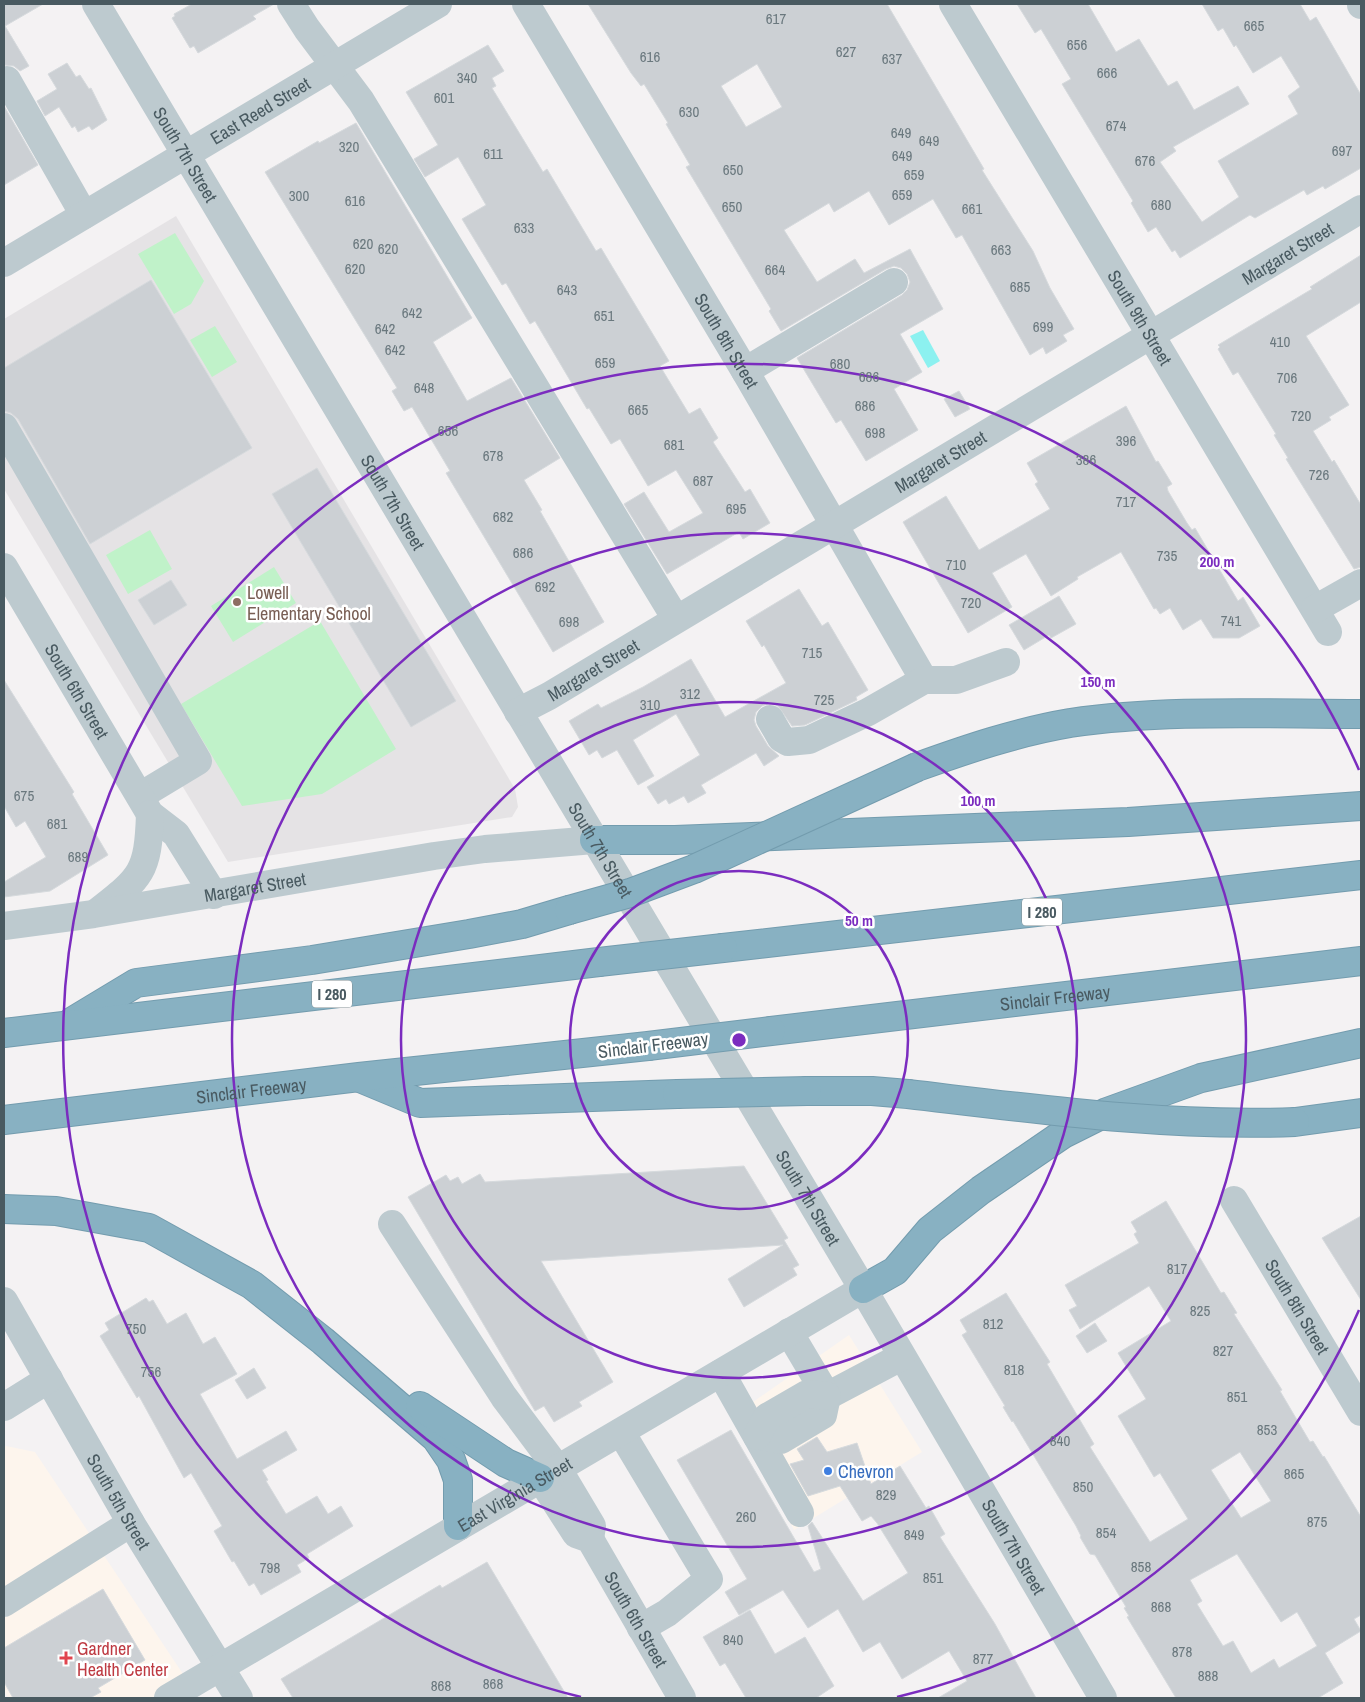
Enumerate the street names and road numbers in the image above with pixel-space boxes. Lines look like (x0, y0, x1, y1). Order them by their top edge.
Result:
street label: East Reed Street (205, 71, 315, 150)
street label: South 7th Street (148, 102, 224, 207)
street label: Margaret Street (1237, 216, 1338, 290)
street label: South 9th Street (1102, 265, 1178, 370)
street label: South 8th Street (689, 288, 765, 393)
street label: Margaret Street (890, 424, 991, 499)
street label: South 7th Street (355, 450, 431, 554)
street label: Margaret Street (542, 633, 643, 707)
street label: South 6th Street (39, 639, 115, 743)
street label: South 7th Street (563, 798, 639, 902)
street label: Margaret Street (202, 866, 308, 908)
road number: I 280 (1022, 899, 1062, 926)
street label: Sinclair Freeway (998, 978, 1112, 1016)
road number: I 280 (312, 981, 352, 1008)
street label: Sinclair Freeway (597, 1026, 710, 1064)
street label: Sinclair Freeway (195, 1071, 308, 1109)
street label: South 7th Street (770, 1145, 847, 1250)
street label: South 8th Street (1260, 1254, 1336, 1359)
street label: South 5th Street (81, 1449, 157, 1554)
street label: East Virginia Street (453, 1451, 576, 1538)
street label: South 7th Street (976, 1494, 1052, 1599)
street label: South 6th Street (599, 1567, 674, 1672)

